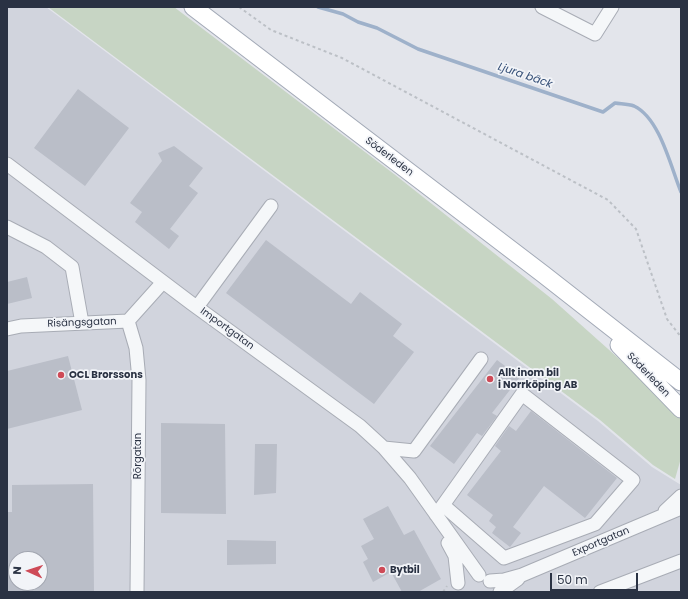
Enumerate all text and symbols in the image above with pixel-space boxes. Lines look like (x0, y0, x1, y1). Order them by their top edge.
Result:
water label: Ljura bäck (496, 61, 554, 91)
street label: Söderleden (363, 135, 415, 179)
street label: Importgatan (198, 305, 256, 353)
street label: Risängsgatan (47, 316, 117, 330)
street label: Söderleden (624, 350, 672, 400)
place label: Allt inom bil i Norrköping AB (498, 367, 577, 390)
place label: OCL Brorssons (69, 369, 143, 381)
marker: OCL Brorssons (56, 370, 66, 380)
marker: Allt inom bil i Norrköping AB (485, 374, 495, 384)
street label: Rörgatan (132, 433, 144, 479)
street label: Exportgatan (571, 525, 631, 559)
north arrow (8, 551, 48, 591)
place label: Bytbil (390, 564, 420, 576)
marker: Bytbil (377, 565, 387, 575)
scale bar (552, 565, 640, 591)
text: N (9, 566, 25, 575)
text: 50 m (557, 571, 588, 588)

